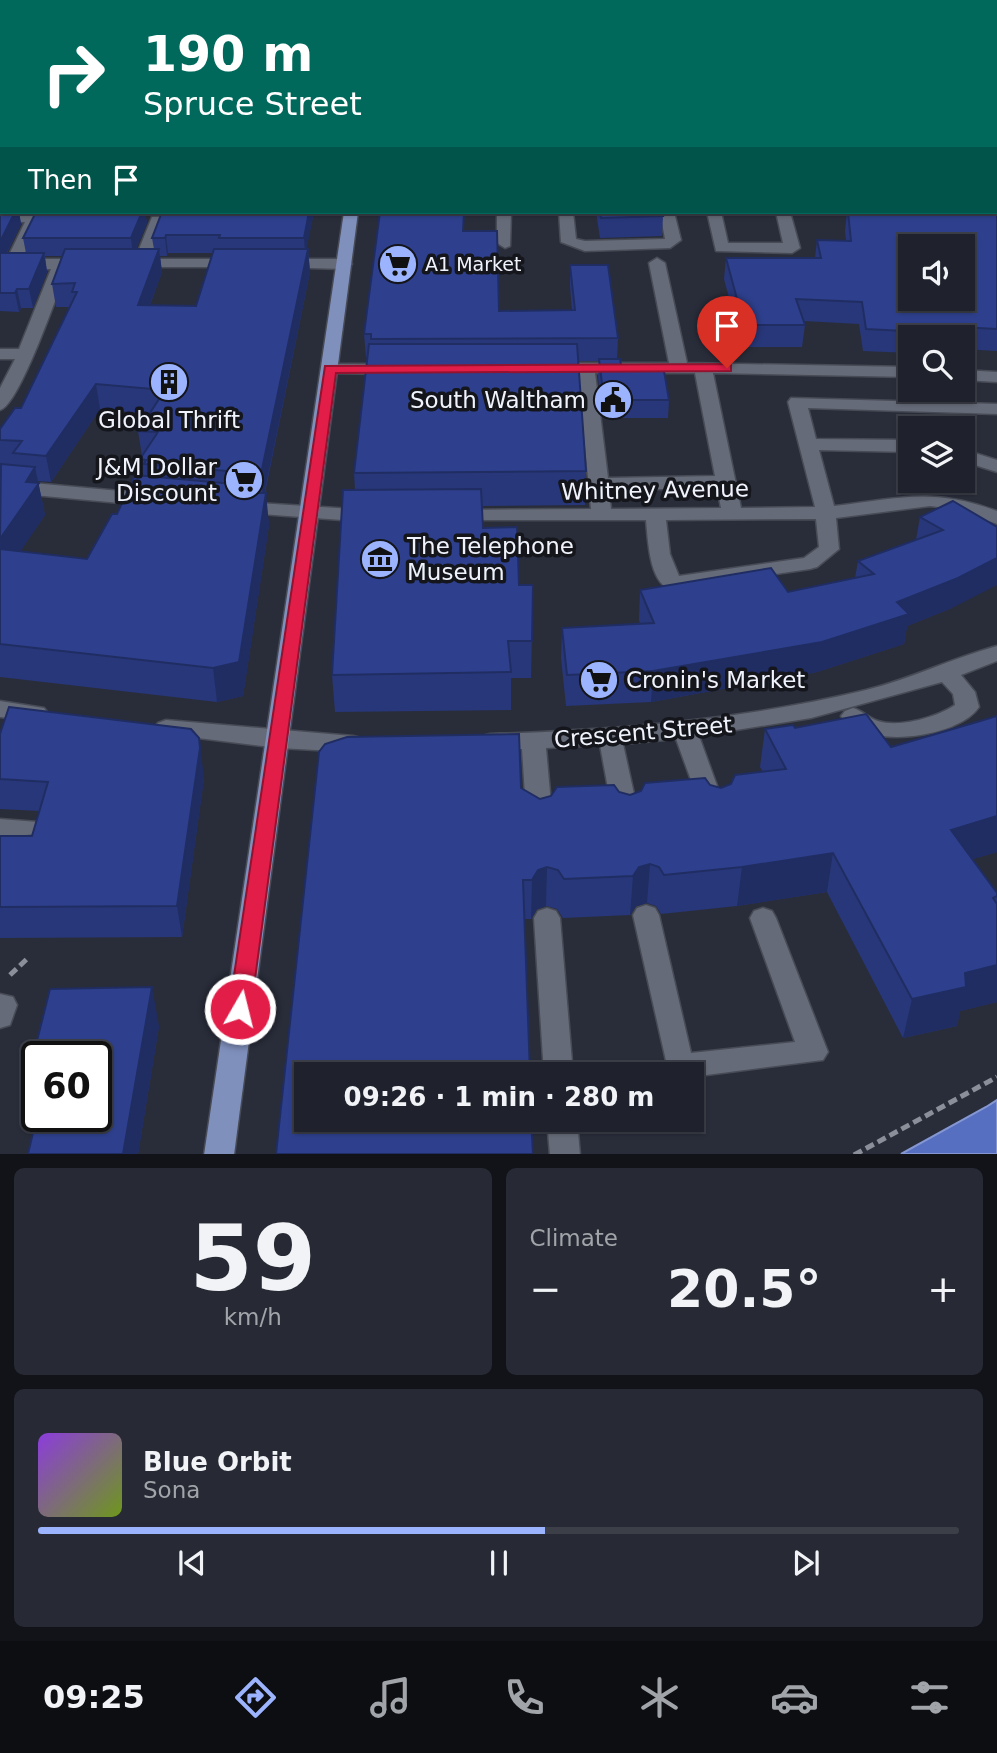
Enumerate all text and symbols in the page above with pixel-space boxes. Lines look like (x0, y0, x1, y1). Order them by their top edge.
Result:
text: 190 m (143, 26, 313, 83)
icon: right (28, 28, 119, 119)
text: Spruce Street (143, 85, 362, 123)
icon: arrive (107, 161, 145, 199)
text: Then (28, 165, 93, 195)
map controls (898, 234, 975, 493)
button: sound (898, 234, 975, 311)
supermarket icon: A1 Market (377, 243, 419, 285)
place label: A1 Market (425, 253, 521, 275)
pin (697, 296, 757, 368)
icon: arrive (708, 307, 746, 345)
button: search (898, 325, 975, 402)
building icon: Global Thrift (148, 361, 190, 403)
public building icon: South Waltham (592, 379, 634, 421)
place label: South Waltham (410, 387, 586, 413)
place label: Global Thrift (98, 407, 240, 433)
button: layers (898, 416, 975, 493)
place label: J&M Dollar Discount (95, 454, 218, 506)
supermarket icon: J&M Dollar Discount (223, 459, 265, 501)
street label: Whitney Avenue (561, 475, 749, 505)
place label: The Telephone Museum (406, 533, 574, 585)
museum icon: The Telephone Museum (359, 538, 401, 580)
supermarket icon: Cronin's Market (578, 659, 620, 701)
place label: Cronin's Market (626, 667, 805, 693)
street label: Crescent Street (553, 711, 733, 753)
position arrow (203, 972, 277, 1046)
speed limit sign: 60 (21, 1041, 112, 1132)
text: 09:26 · 1 min · 280 m (344, 1082, 654, 1112)
text: 59 (189, 1206, 316, 1311)
text: Climate (530, 1225, 618, 1251)
text: 20.5° (667, 1259, 821, 1319)
text: − (530, 1267, 561, 1311)
text: + (927, 1267, 959, 1311)
text: km/h (224, 1304, 282, 1330)
text: Blue Orbit (143, 1447, 292, 1477)
text: Sona (143, 1477, 200, 1503)
icon: previous (173, 1544, 211, 1582)
icon: pause (480, 1544, 518, 1582)
icon: next (787, 1544, 825, 1582)
icon: directions (231, 1673, 280, 1722)
icon: music (366, 1673, 415, 1722)
icon: phone (500, 1673, 549, 1722)
icon: climate (635, 1673, 684, 1722)
icon: car (770, 1673, 819, 1722)
icon: filters (905, 1673, 954, 1722)
text: 09:25 (43, 1678, 145, 1716)

